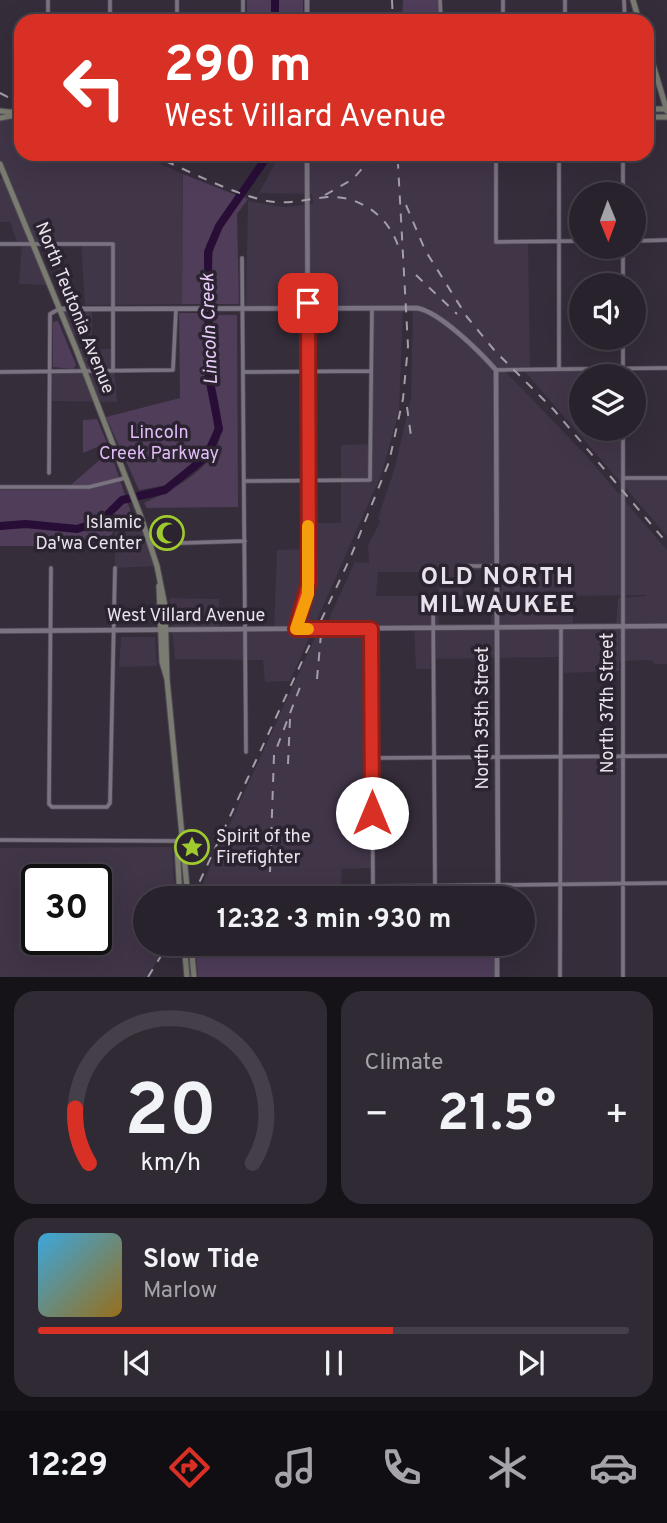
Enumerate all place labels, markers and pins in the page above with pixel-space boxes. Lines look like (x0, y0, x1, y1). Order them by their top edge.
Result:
pin (278, 273, 338, 333)
place label: Islamic Da'wa Center (35, 512, 142, 556)
mosque icon: Islamic Da'wa Center (148, 514, 186, 552)
place label: Spirit of the Firefighter (216, 826, 311, 870)
place icon: Spirit of the Firefighter (173, 828, 211, 866)

